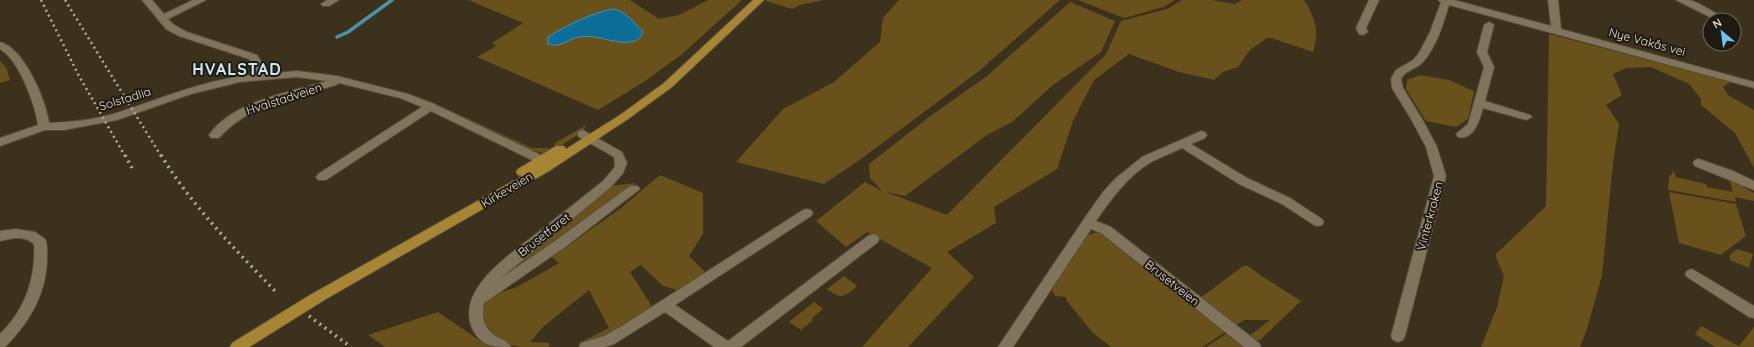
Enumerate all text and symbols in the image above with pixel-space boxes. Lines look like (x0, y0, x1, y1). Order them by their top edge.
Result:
north arrow (1702, 12, 1742, 52)
text: N (1710, 15, 1724, 31)
street label: Nye Vakås vei (1607, 24, 1687, 59)
district label: HVALSTAD (192, 59, 282, 79)
street label: Hvalstadveien (244, 79, 324, 118)
street label: Solstadlia (97, 84, 153, 114)
street label: Kirkeveien (478, 168, 535, 211)
street label: Vinterkroken (1413, 180, 1446, 252)
street label: Brusetfaret (515, 210, 573, 260)
street label: Brusetveien (1142, 257, 1203, 309)

